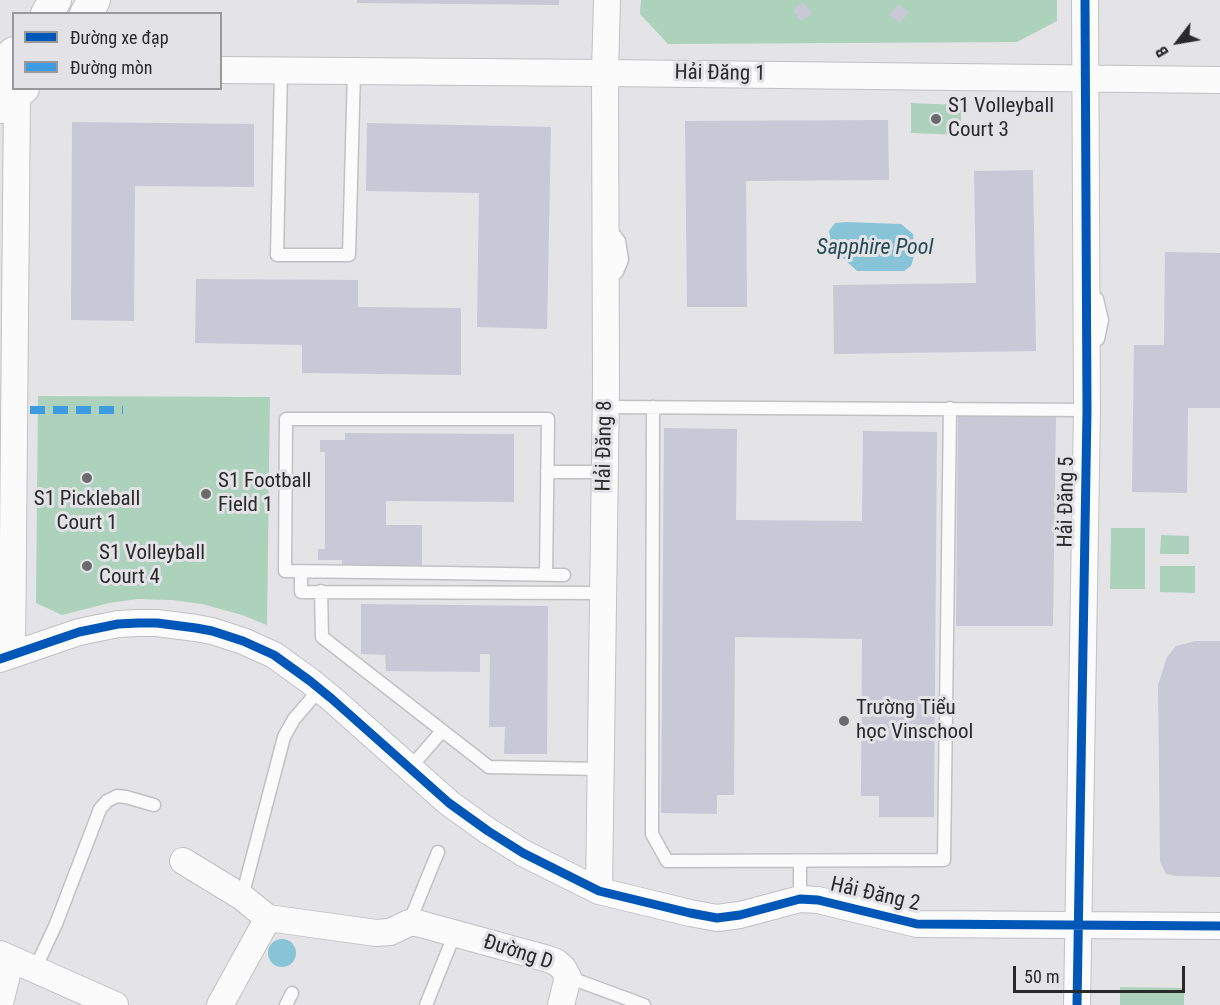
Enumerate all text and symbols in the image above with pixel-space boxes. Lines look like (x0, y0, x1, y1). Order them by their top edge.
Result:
legend (12, 12, 222, 90)
north arrow (1148, 12, 1208, 72)
text: Đường xe đạp (70, 27, 169, 48)
text: B (1152, 43, 1173, 60)
text: Đường mòn (70, 57, 153, 78)
street label: Hải Đăng 1 (674, 61, 766, 87)
place label: S1 Volleyball Court 3 (948, 94, 1054, 144)
marker: S1 Volleyball Court 3 (929, 112, 943, 126)
water label: Sapphire Pool (817, 235, 933, 261)
street label: Hải Đăng 8 (592, 400, 618, 492)
street label: Hải Đăng 5 (1054, 456, 1080, 548)
place label: S1 Football Field 1 (218, 469, 311, 519)
marker: S1 Pickleball Court 1 (80, 471, 94, 485)
place label: S1 Pickleball Court 1 (34, 487, 140, 537)
marker: S1 Football Field 1 (199, 487, 213, 501)
place label: S1 Volleyball Court 4 (99, 541, 205, 591)
marker: S1 Volleyball Court 4 (80, 559, 94, 573)
place label: Trường Tiểu học Vinschool (856, 696, 973, 746)
marker: Trường Tiểu học Vinschool (837, 714, 851, 728)
street label: Hải Đăng 2 (828, 873, 922, 917)
street label: Đường D (480, 930, 556, 976)
scale bar (1016, 954, 1188, 992)
text: 50 m (1024, 966, 1059, 987)

